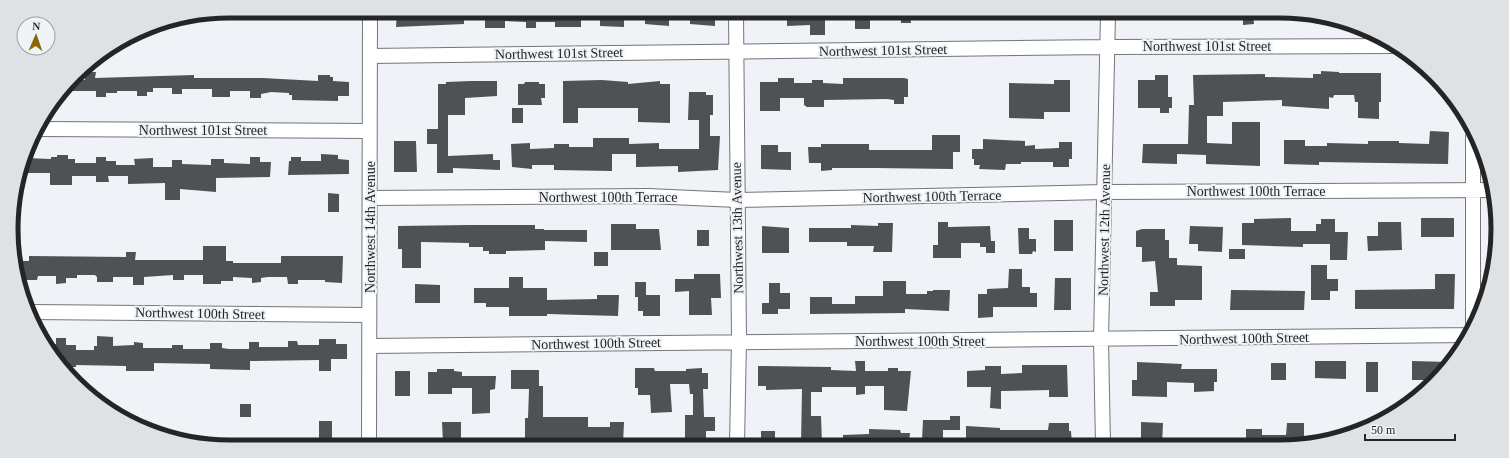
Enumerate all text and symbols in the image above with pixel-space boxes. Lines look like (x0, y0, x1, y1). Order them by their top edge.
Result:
north arrow (16, 16, 56, 56)
text: N (32, 20, 41, 32)
street label: Northwest 101st Street (1143, 39, 1271, 54)
street label: Northwest 101st Street (819, 42, 947, 59)
street label: Northwest 101st Street (495, 45, 623, 62)
street label: Northwest 101st Street (139, 123, 267, 138)
street label: Northwest 14th Avenue (363, 161, 378, 293)
street label: Northwest 13th Avenue (729, 162, 746, 294)
street label: Northwest 12th Avenue (1096, 164, 1113, 296)
street label: Northwest 100th Terrace (1187, 184, 1325, 199)
street label: Northwest 100th Terrace (863, 188, 1001, 205)
street label: Northwest 100th Terrace (539, 190, 677, 205)
street label: Northwest 100th Street (135, 305, 265, 322)
street label: Northwest 100th Street (1179, 330, 1309, 347)
street label: Northwest 100th Street (855, 334, 985, 349)
street label: Northwest 100th Street (531, 335, 661, 352)
scale bar (1365, 416, 1455, 442)
text: 50 m (1371, 423, 1396, 437)

